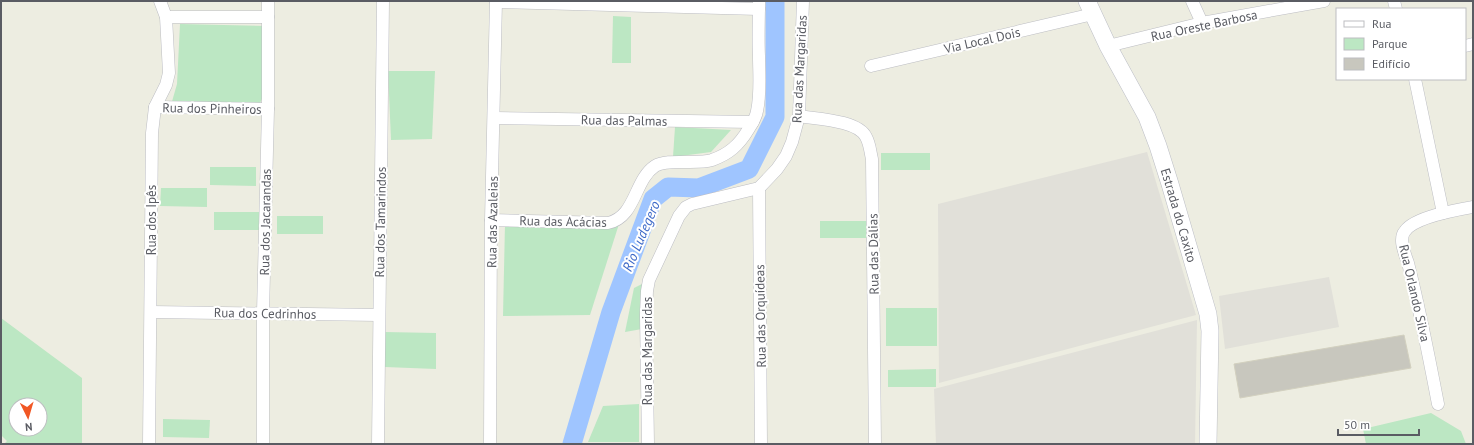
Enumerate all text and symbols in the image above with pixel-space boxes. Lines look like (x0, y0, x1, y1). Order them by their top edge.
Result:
street label: Rua Oreste Barbosa (1149, 6, 1259, 45)
legend (1336, 8, 1466, 80)
street label: Rua das Margaridas (788, 14, 811, 124)
text: Rua (1372, 16, 1391, 31)
street label: Via Local Dois (941, 23, 1022, 58)
text: Parque (1372, 36, 1407, 51)
text: Edifício (1372, 56, 1410, 71)
street label: Rua dos Pinheiros (162, 99, 262, 118)
street label: Rua das Palmas (581, 111, 667, 130)
street label: Rua dos Tamarindos (371, 166, 390, 278)
street label: Estrada do Caxito (1157, 166, 1200, 264)
street label: Rua dos Jacarandas (256, 168, 275, 276)
street label: Rua das Azaleias (483, 176, 502, 268)
street label: Rua dos Ipês (143, 185, 160, 255)
water label: Rio Ludegero (618, 198, 664, 274)
street label: Rua das Acácias (519, 212, 607, 231)
street label: Rua das Dálias (864, 213, 883, 295)
street label: Rua Orlando Silva (1395, 243, 1434, 344)
street label: Rua das Orquídeas (751, 264, 770, 368)
street label: Rua das Margaridas (639, 297, 656, 405)
street label: Rua dos Cedrinhos (214, 304, 316, 323)
north arrow (8, 397, 48, 437)
scale bar (1338, 411, 1419, 437)
text: 50 m (1344, 417, 1370, 432)
text: N (25, 420, 33, 434)

